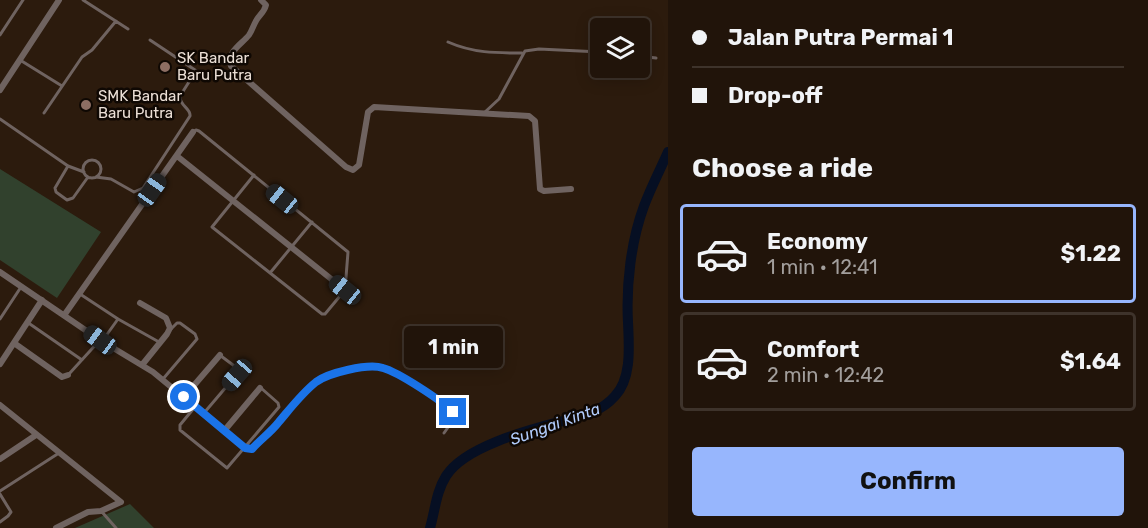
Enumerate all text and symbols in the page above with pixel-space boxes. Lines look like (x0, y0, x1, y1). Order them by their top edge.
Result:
map controls (590, 18, 650, 78)
button: layers (590, 18, 650, 78)
text: Jalan Putra Permai 1 (728, 24, 953, 51)
place label: SK Bandar Baru Putra (177, 49, 252, 84)
marker: SK Bandar Baru Putra (158, 60, 172, 74)
text: Drop-off (728, 82, 823, 109)
place label: SMK Bandar Baru Putra (98, 87, 182, 122)
marker: SMK Bandar Baru Putra (79, 98, 93, 112)
text: Choose a ride (692, 152, 873, 184)
car (134, 170, 170, 210)
car (262, 181, 302, 217)
icon: car (695, 227, 749, 281)
text: Economy (767, 228, 868, 255)
text: $1.22 (1061, 240, 1121, 267)
text: 1 min · 12:41 (767, 255, 878, 279)
car (325, 272, 365, 308)
car (80, 322, 120, 358)
callout: 1 min (404, 325, 502, 367)
text: 1 min (428, 335, 479, 359)
icon: car (695, 335, 749, 389)
text: Comfort (767, 336, 859, 363)
text: $1.64 (1060, 348, 1121, 375)
car (218, 356, 256, 394)
text: 2 min · 12:42 (767, 363, 884, 387)
route start (170, 383, 197, 410)
route end (439, 398, 466, 425)
water label: Sungai Kinta (507, 399, 603, 449)
button: Confirm (692, 447, 1124, 516)

